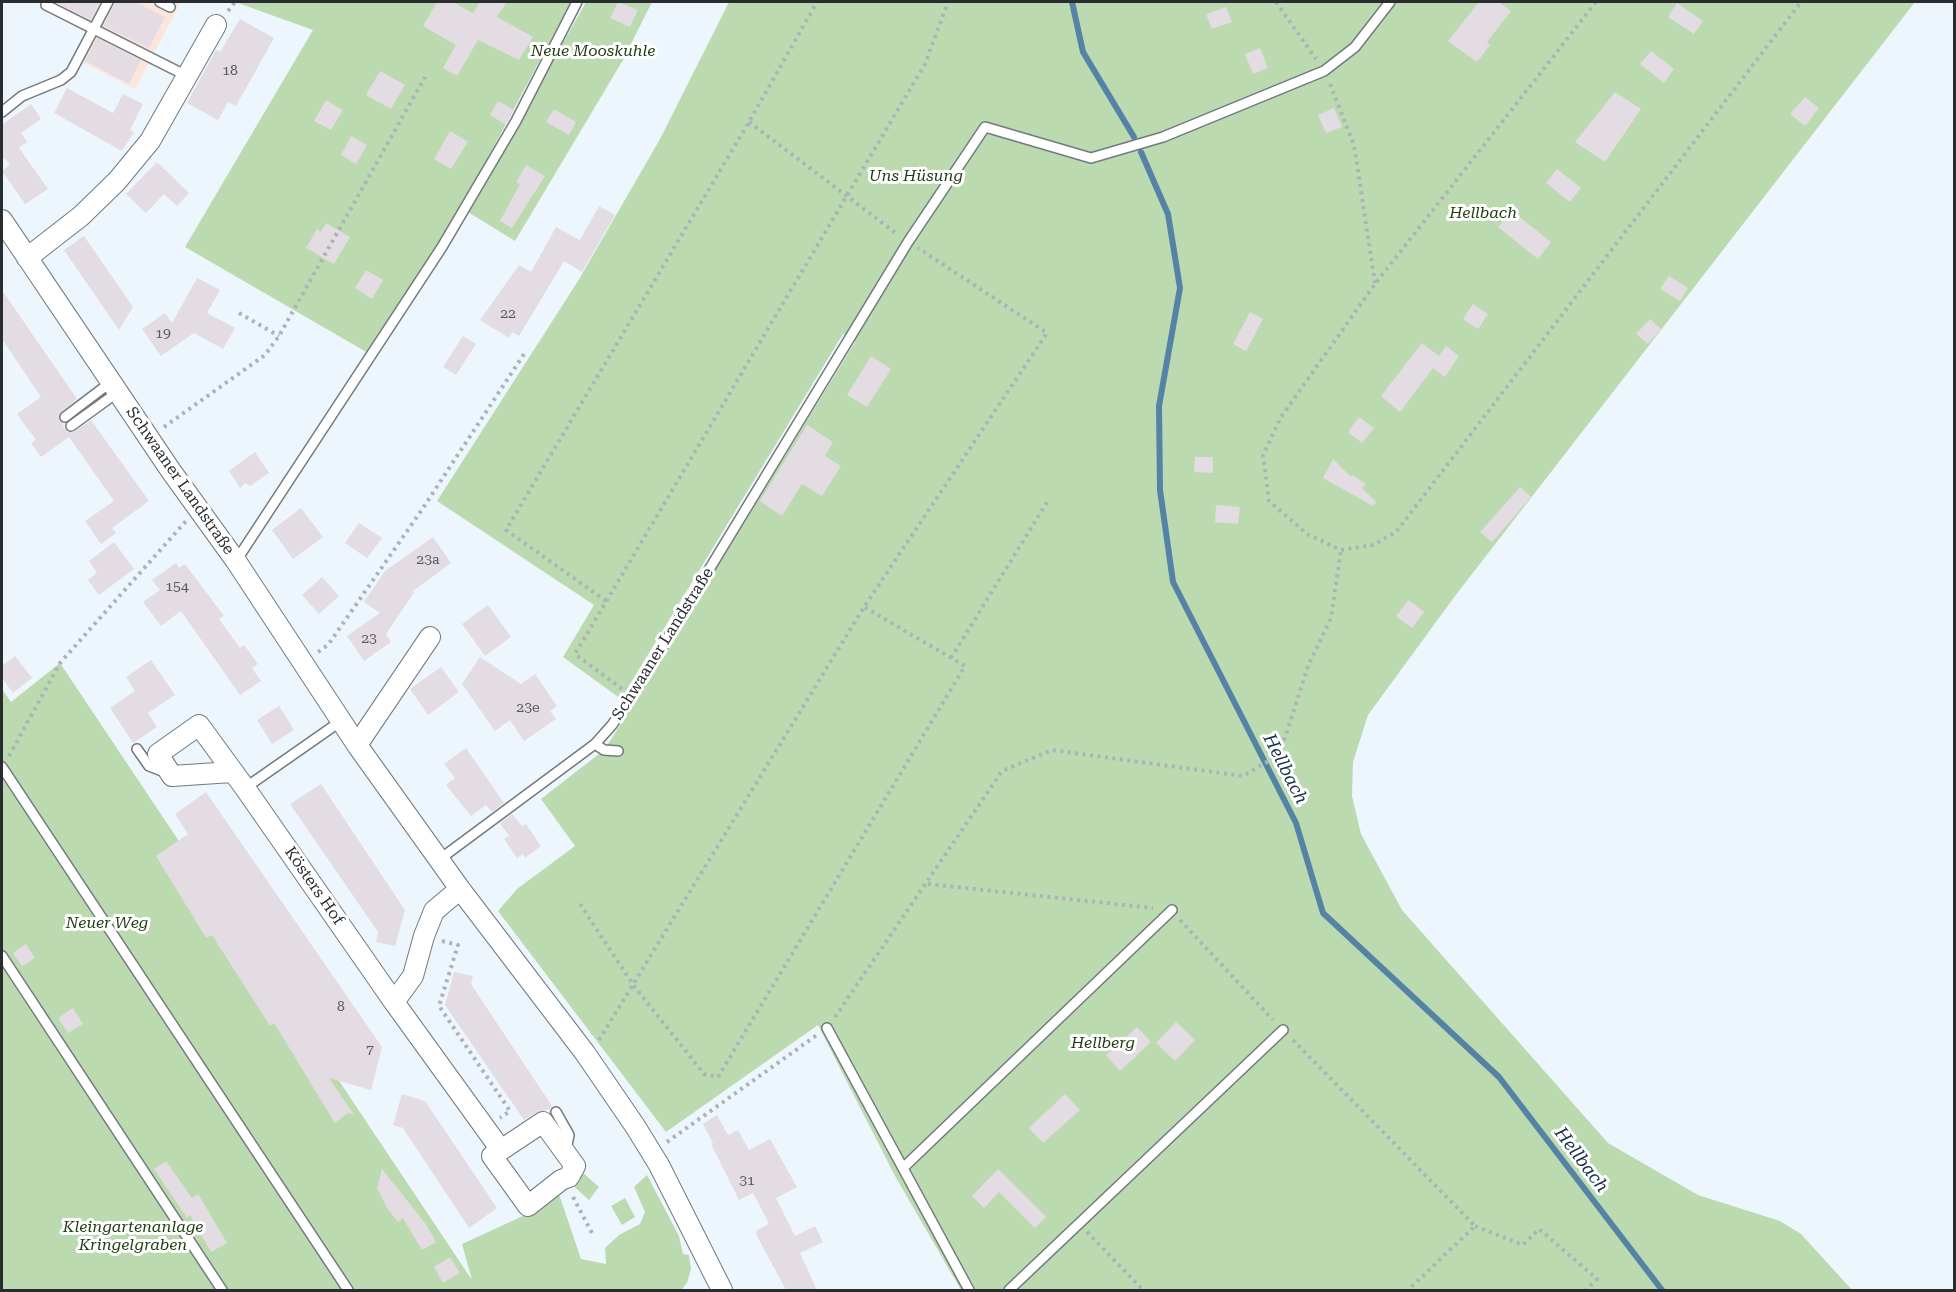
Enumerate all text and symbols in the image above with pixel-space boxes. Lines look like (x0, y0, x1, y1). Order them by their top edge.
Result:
park label: Neue Mooskuhle (531, 41, 655, 61)
house number: 18 (222, 63, 238, 79)
park label: Uns Hüsung (869, 166, 963, 186)
park label: Hellbach (1449, 203, 1517, 223)
house number: 22 (500, 306, 516, 322)
house number: 19 (155, 326, 171, 342)
street label: Schwaaner Landstraße (122, 403, 238, 559)
house number: 23a (416, 552, 440, 568)
street label: Schwaaner Landstraße (608, 564, 718, 724)
house number: 154 (165, 579, 189, 595)
house number: 23 (361, 631, 377, 647)
house number: 23e (516, 700, 540, 716)
water label: Hellbach (1258, 730, 1312, 808)
street label: Kösters Hof (280, 843, 348, 929)
park label: Neuer Weg (66, 913, 148, 933)
house number: 8 (337, 999, 345, 1015)
park label: Hellberg (1071, 1033, 1135, 1053)
house number: 7 (366, 1042, 374, 1058)
water label: Hellbach (1549, 1123, 1613, 1197)
house number: 31 (739, 1173, 755, 1189)
park label: Kleingartenanlage Kringelgraben (63, 1217, 203, 1255)

